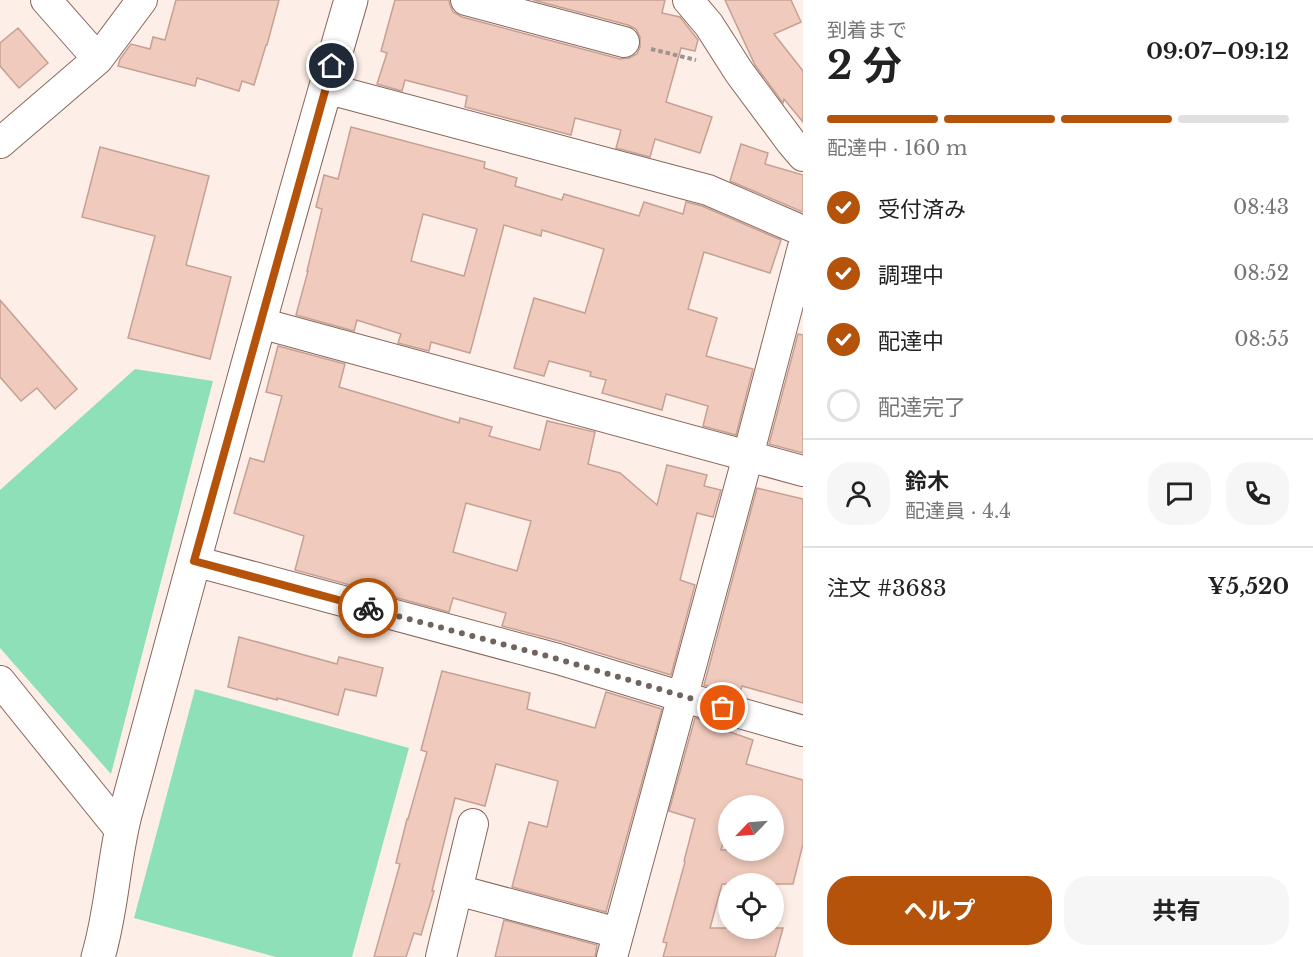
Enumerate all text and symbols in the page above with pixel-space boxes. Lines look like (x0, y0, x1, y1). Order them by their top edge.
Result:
text: 到着まで (827, 18, 907, 42)
text: 09:07–09:12 (1146, 38, 1289, 65)
pin (306, 40, 357, 91)
text: 2 分 (827, 41, 902, 90)
icon: home (315, 49, 348, 82)
text: 配達中 · 160 m (827, 136, 967, 160)
icon: check (827, 191, 860, 224)
text: 08:43 (1233, 195, 1289, 219)
text: 受付済み (878, 196, 966, 223)
icon: check (827, 257, 860, 290)
text: 08:52 (1233, 261, 1289, 285)
text: 調理中 (878, 262, 944, 289)
icon: check (827, 323, 860, 356)
text: 08:55 (1234, 327, 1289, 351)
text: 配達中 (878, 328, 944, 355)
text: 配達完了 (878, 394, 966, 421)
button: person (827, 462, 890, 525)
button: chat (1148, 462, 1211, 525)
button: phone (1226, 462, 1289, 525)
text: 鈴木 (905, 468, 949, 495)
text: 配達員 · 4.4 (905, 499, 1011, 523)
text: ¥5,520 (1207, 573, 1289, 600)
text: 注文 #3683 (827, 575, 947, 602)
courier (338, 578, 398, 638)
icon: bike (352, 592, 385, 625)
pin (697, 682, 748, 733)
icon: bag (706, 691, 739, 724)
north arrow (718, 795, 784, 861)
map controls (718, 795, 784, 939)
button: locate (718, 873, 784, 939)
button: ヘルプ (827, 876, 1052, 945)
button: 共有 (1064, 876, 1289, 945)

